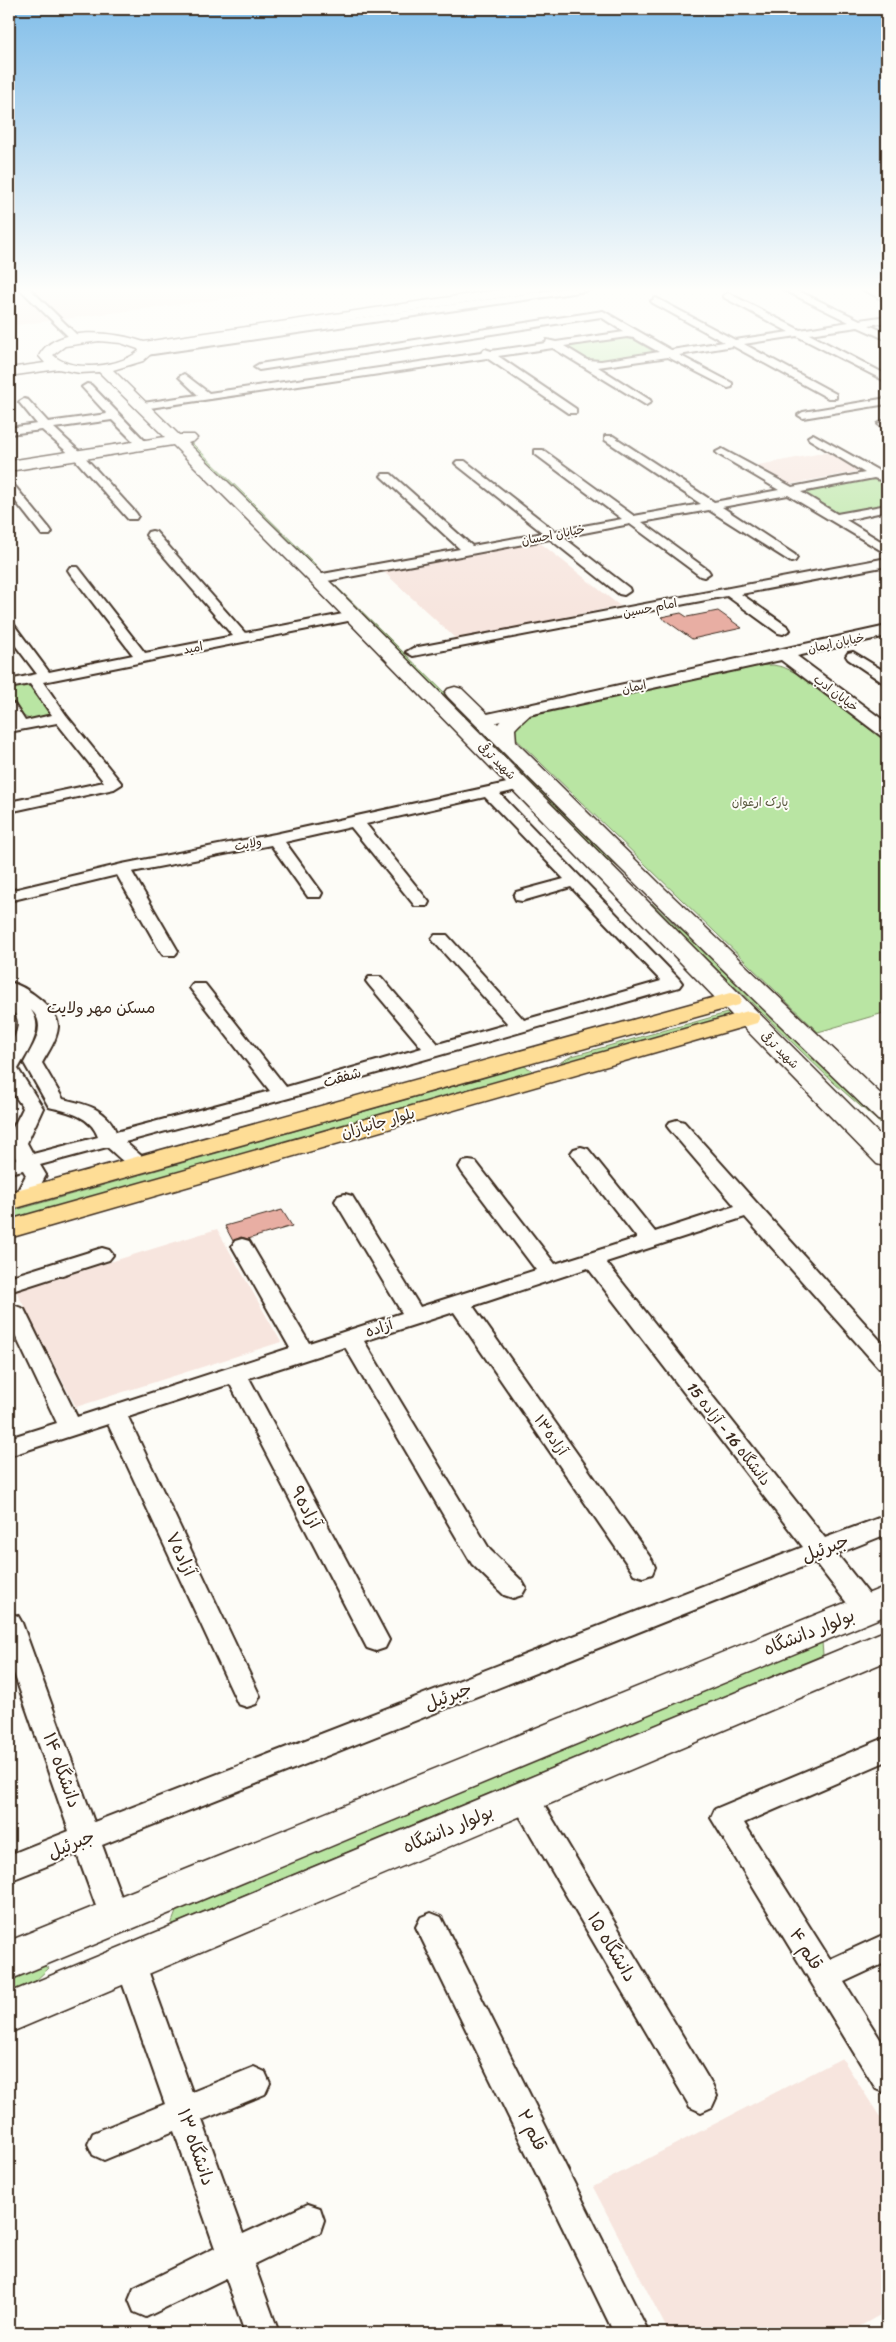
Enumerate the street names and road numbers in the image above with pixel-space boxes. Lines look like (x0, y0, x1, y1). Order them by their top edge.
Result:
street label: خیابان احسان (519, 518, 587, 552)
street label: امام حسین (621, 592, 679, 624)
street label: خیابان ایمان (806, 626, 866, 660)
street label: امید (181, 635, 205, 661)
street label: خیابان ادب (809, 669, 863, 717)
street label: ایمان (620, 674, 648, 700)
street label: شهید ترقی (473, 737, 521, 785)
street label: ولایت (232, 831, 264, 857)
street label: شهید ترقی (756, 1026, 804, 1074)
street label: شفقت (320, 1059, 364, 1095)
street label: بلوار جانبازان (338, 1100, 418, 1146)
street label: آزاده (362, 1311, 398, 1345)
street label: دانشگاه 16 - آزاده 15 (680, 1376, 778, 1492)
street label: آزاده۱۳ (527, 1409, 575, 1462)
street label: آزاده۹ (281, 1480, 331, 1536)
street label: جبرئیل (796, 1524, 854, 1572)
street label: آزاده۷ (157, 1526, 206, 1583)
street label: بولوار دانشگاه (758, 1599, 860, 1665)
street label: جبرئیل (419, 1672, 477, 1720)
street label: دانشگاه ۱۴ (34, 1728, 90, 1812)
street label: بولوار دانشگاه (397, 1795, 499, 1863)
street label: جبرئیل (42, 1820, 100, 1868)
street label: دانشگاه ۱۵ (578, 1906, 646, 1988)
street label: قلم ۴ (780, 1921, 832, 1977)
street label: قلم ۲ (508, 2103, 556, 2157)
street label: دانشگاه ۱۳ (168, 2104, 224, 2190)

